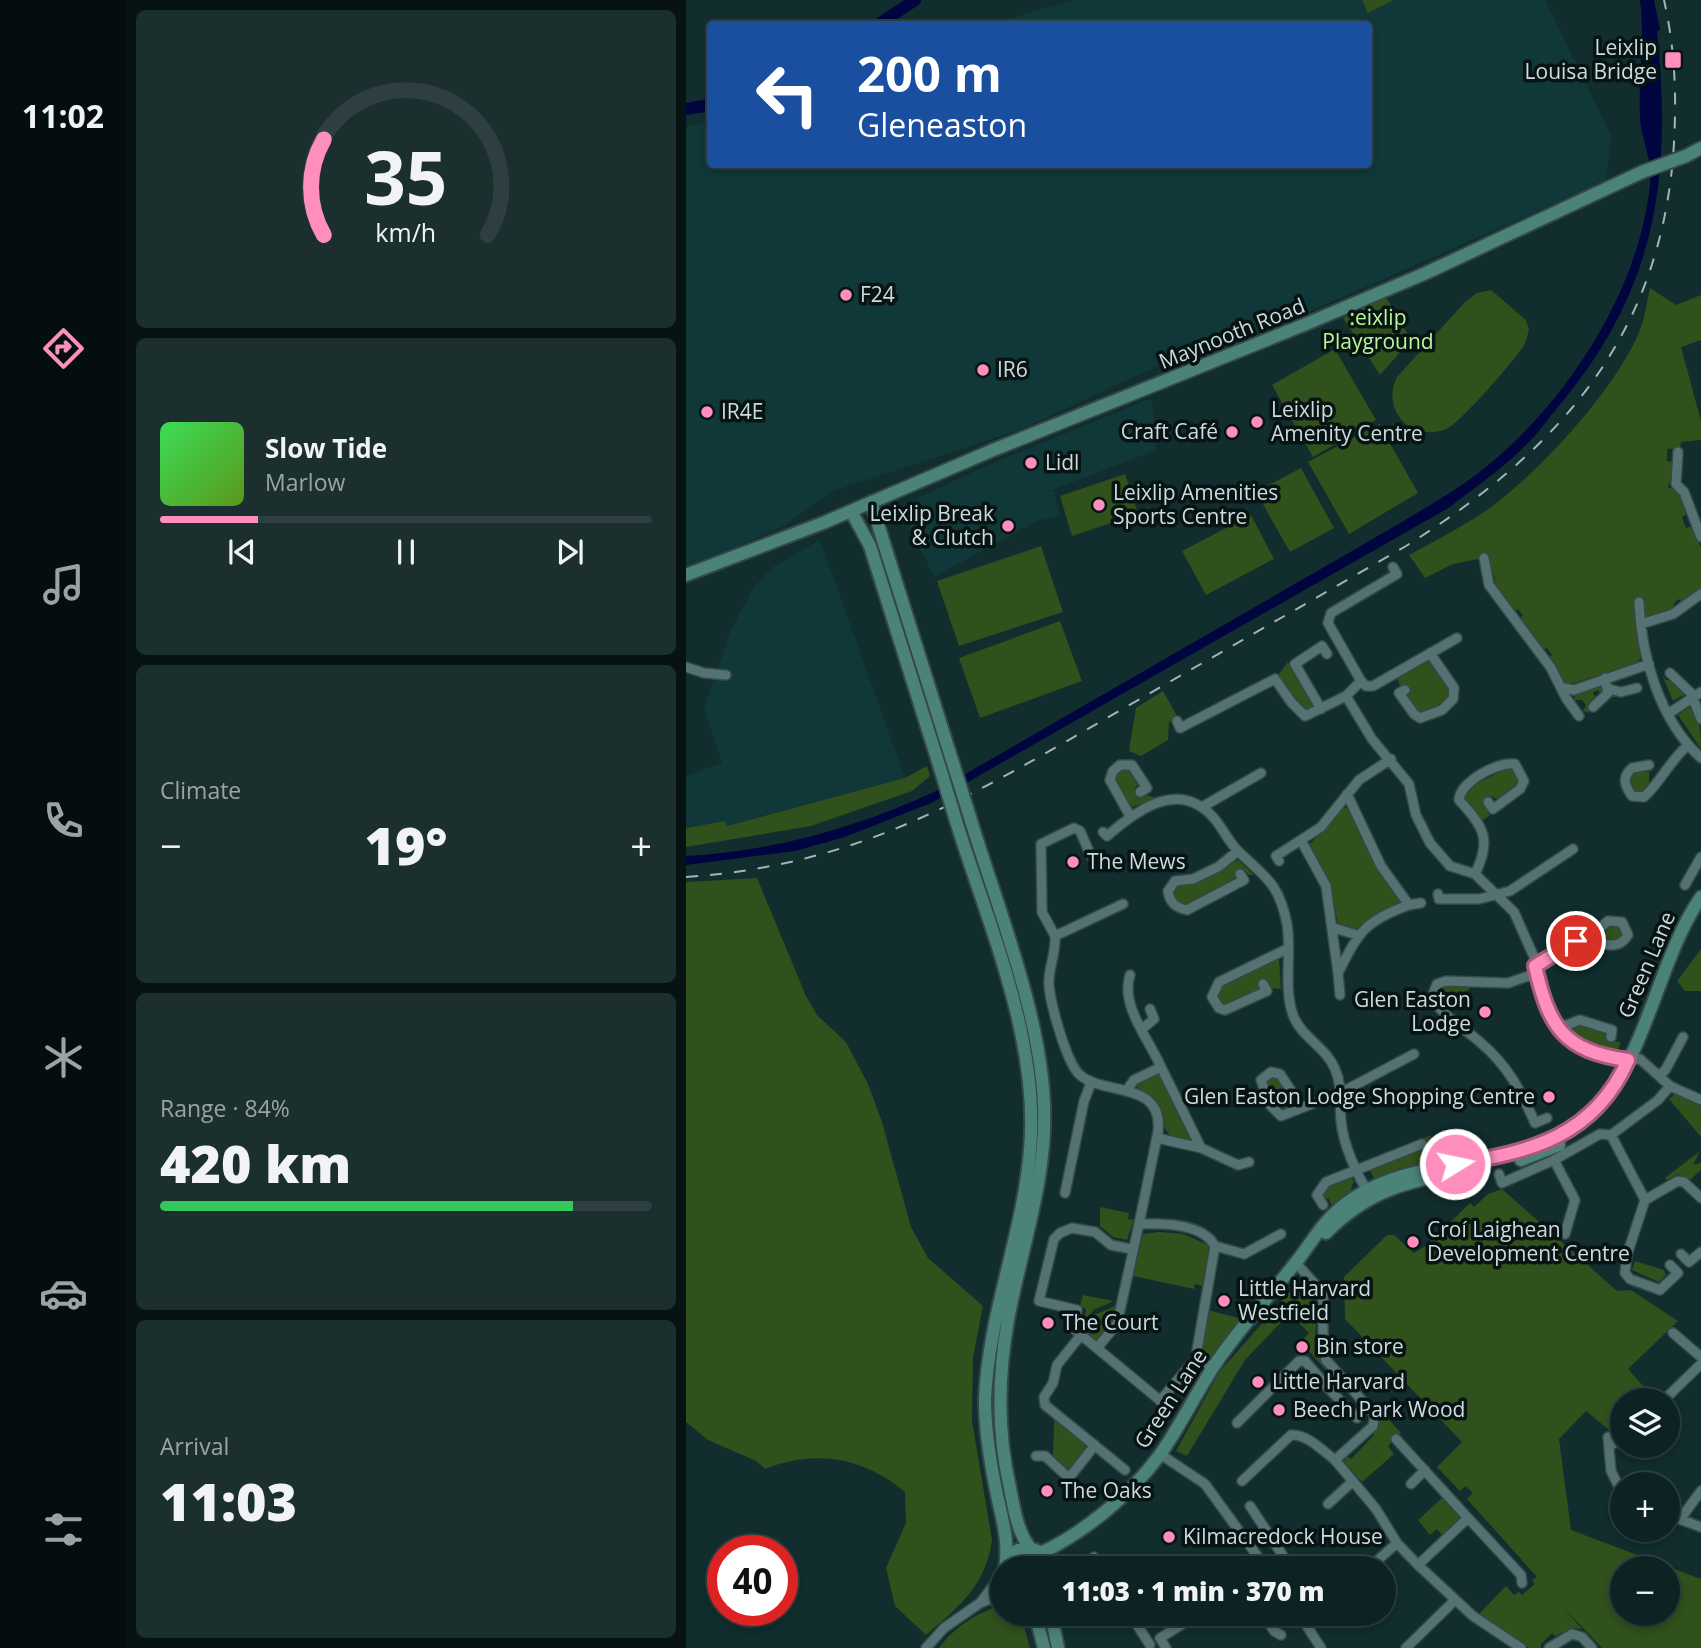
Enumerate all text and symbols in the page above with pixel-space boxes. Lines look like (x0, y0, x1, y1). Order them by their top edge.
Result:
place label: Leixlip Louisa Bridge (1525, 33, 1657, 85)
text: 200 m (857, 40, 1002, 106)
icon: left (742, 49, 833, 140)
marker: Leixlip Louisa Bridge (1663, 50, 1683, 70)
text: 11:02 (22, 94, 104, 137)
text: Gleneaston (857, 103, 1027, 146)
text: 35 (364, 127, 448, 226)
text: km/h (376, 215, 436, 249)
place label: F24 (860, 280, 895, 308)
marker: F24 (838, 287, 854, 303)
street label: Maynooth Road (1154, 291, 1309, 375)
park label: :eixlip Playground (1322, 303, 1434, 355)
icon: directions (39, 324, 88, 373)
place label: IR6 (997, 355, 1028, 383)
marker: IR6 (975, 362, 991, 378)
place label: Leixlip Amenity Centre (1271, 395, 1423, 447)
place label: IR4E (721, 397, 764, 425)
marker: IR4E (699, 404, 715, 420)
marker: Leixlip Amenity Centre (1249, 414, 1265, 430)
place label: Craft Café (1121, 417, 1218, 445)
marker: Craft Café (1224, 424, 1240, 440)
text: Slow Tide (265, 430, 387, 466)
place label: Lidl (1045, 448, 1079, 476)
marker: Lidl (1023, 455, 1039, 471)
text: Marlow (265, 466, 345, 498)
place label: Leixlip Amenities Sports Centre (1113, 478, 1278, 530)
marker: Leixlip Amenities Sports Centre (1091, 497, 1107, 513)
place label: Leixlip Break & Clutch (869, 499, 994, 551)
marker: Leixlip Break & Clutch (1000, 518, 1016, 534)
icon: previous (223, 533, 261, 571)
icon: pause (387, 533, 425, 571)
icon: next (551, 533, 589, 571)
icon: music (39, 560, 88, 609)
text: Climate (160, 774, 241, 806)
icon: phone (39, 796, 88, 845)
text: 19° (365, 809, 447, 880)
text: − (160, 819, 182, 871)
text: + (630, 819, 652, 871)
place label: The Mews (1087, 847, 1186, 875)
marker: The Mews (1065, 854, 1081, 870)
street label: Green Lane (1611, 907, 1681, 1022)
pin (1546, 911, 1606, 971)
icon: arrive (1557, 922, 1595, 960)
place label: Glen Easton Lodge (1354, 985, 1471, 1037)
marker: Glen Easton Lodge (1477, 1004, 1493, 1020)
icon: climate (39, 1033, 88, 1082)
place label: Glen Easton Lodge Shopping Centre (1184, 1082, 1535, 1110)
marker: Glen Easton Lodge Shopping Centre (1541, 1089, 1557, 1105)
text: Range · 84% (160, 1092, 290, 1124)
text: 420 km (160, 1127, 351, 1198)
position arrow (1418, 1127, 1492, 1201)
place label: Croí Laighean Development Centre (1427, 1215, 1630, 1267)
marker: Croí Laighean Development Centre (1405, 1234, 1421, 1250)
icon: car (39, 1269, 88, 1318)
place label: Little Harvard Westfield (1238, 1274, 1371, 1326)
marker: Little Harvard Westfield (1216, 1293, 1232, 1309)
place label: The Court (1062, 1308, 1159, 1336)
marker: The Court (1040, 1315, 1056, 1331)
place label: Bin store (1316, 1332, 1404, 1360)
marker: Bin store (1294, 1339, 1310, 1355)
street label: Green Lane (1128, 1343, 1213, 1453)
place label: Little Harvard (1272, 1367, 1405, 1395)
marker: Little Harvard (1250, 1374, 1266, 1390)
map controls (1610, 1388, 1680, 1626)
button: layers (1610, 1388, 1680, 1458)
place label: Beech Park Wood (1293, 1395, 1465, 1423)
marker: Beech Park Wood (1271, 1402, 1287, 1418)
text: Arrival (160, 1430, 229, 1462)
text: 11:03 (160, 1465, 297, 1536)
button: + (1610, 1472, 1680, 1542)
place label: The Oaks (1061, 1476, 1152, 1504)
marker: The Oaks (1039, 1483, 1055, 1499)
icon: filters (39, 1505, 88, 1554)
place label: Kilmacredock House (1183, 1522, 1383, 1550)
marker: Kilmacredock House (1161, 1529, 1177, 1545)
speed limit sign: 40 (707, 1535, 798, 1626)
button: − (1610, 1556, 1680, 1626)
text: 11:03 · 1 min · 370 m (1062, 1573, 1324, 1609)

